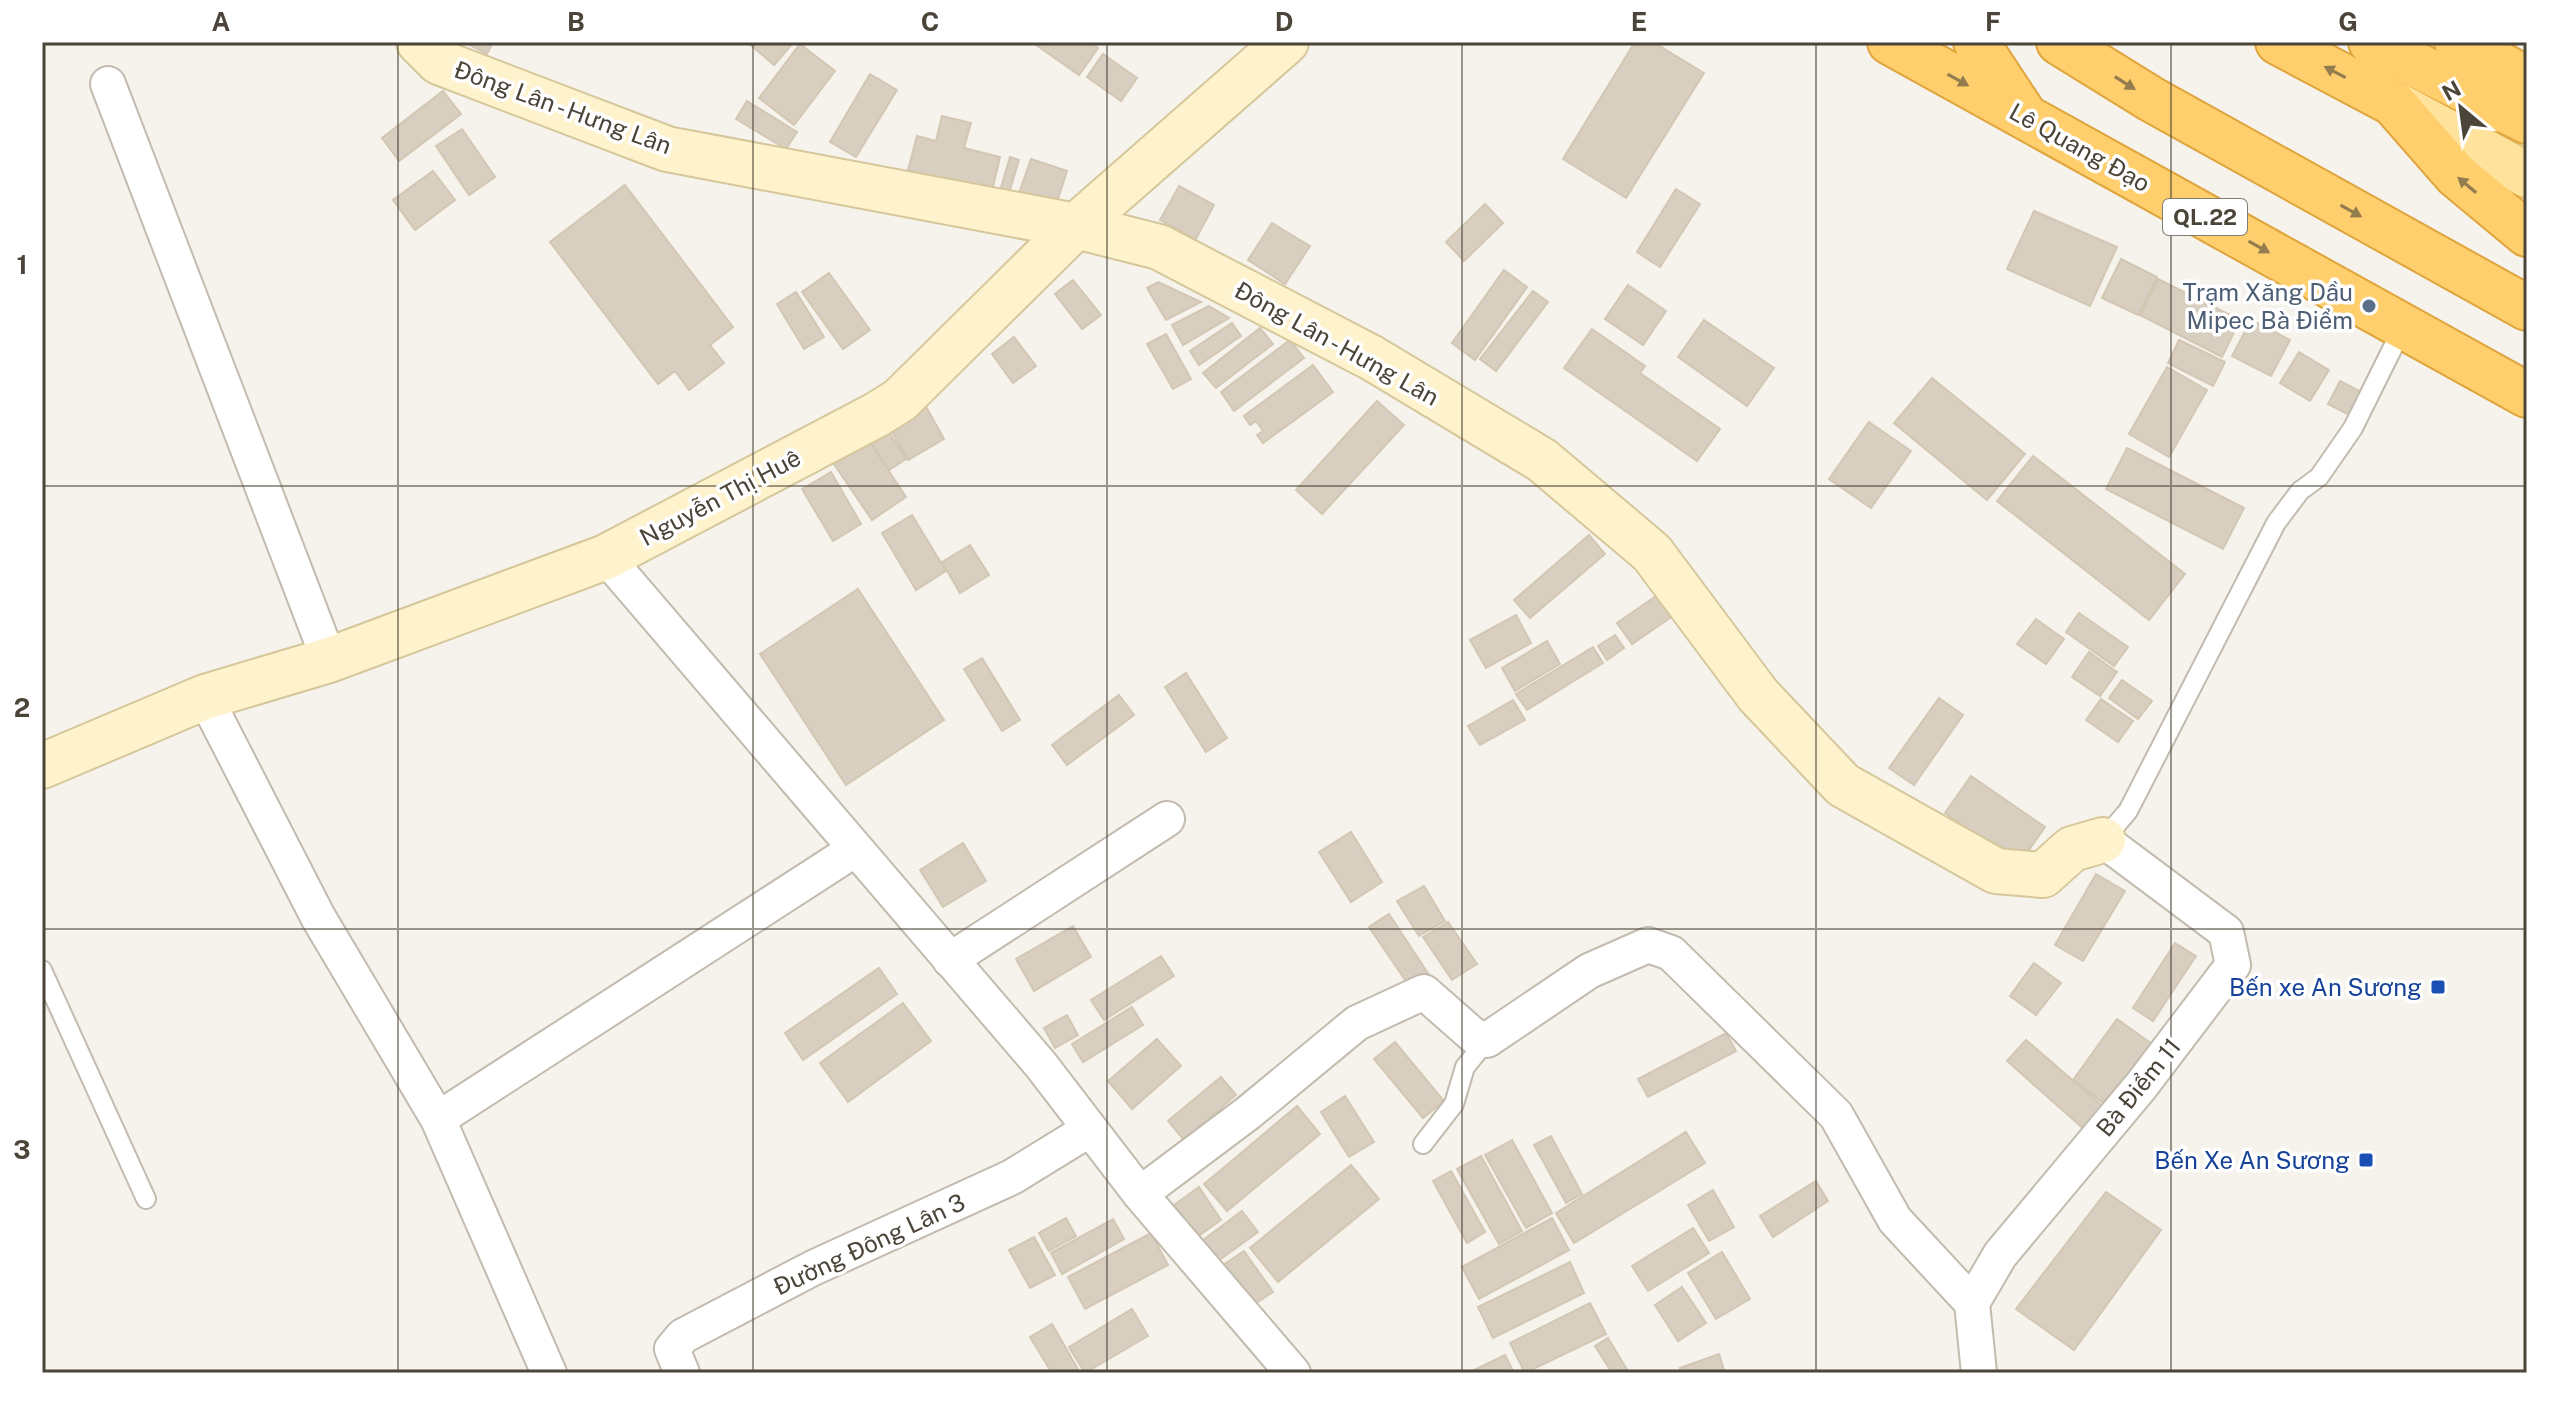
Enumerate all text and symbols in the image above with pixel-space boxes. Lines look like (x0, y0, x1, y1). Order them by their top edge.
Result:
text: A (212, 6, 231, 37)
text: B (567, 6, 585, 37)
text: C (921, 6, 939, 37)
text: D (1275, 6, 1293, 37)
text: E (1631, 6, 1647, 37)
text: F (1985, 6, 2001, 37)
text: G (2338, 6, 2358, 37)
street label: Đông Lân - Hưng Lân (451, 55, 675, 159)
one-way arrow (2324, 66, 2347, 79)
north arrow (2421, 68, 2501, 148)
one-way arrow (1947, 73, 1969, 87)
text: N (2437, 75, 2465, 106)
one-way arrow (2114, 76, 2136, 90)
street label: Lê Quang Đạo (2005, 97, 2155, 197)
one-way arrow (2457, 177, 2477, 194)
road number: QL.22 (2163, 199, 2247, 235)
one-way arrow (2340, 204, 2363, 217)
one-way arrow (2248, 239, 2270, 253)
text: 1 (16, 249, 28, 280)
street label: Đông Lân - Hưng Lân (1230, 275, 1444, 411)
place label: Trạm Xăng Dầu Mipec Bà Điểm (2183, 278, 2353, 334)
marker: Trạm Xăng Dầu Mipec Bà Điểm (2360, 297, 2378, 315)
street label: Nguyễn Thị Huê (635, 443, 805, 551)
text: 2 (14, 692, 30, 723)
place label: Bến xe An Sương (2229, 973, 2422, 1001)
marker: Bến xe An Sương (2429, 978, 2447, 996)
street label: Bà Điểm 11 (2090, 1032, 2186, 1142)
text: 3 (13, 1134, 31, 1165)
place label: Bến Xe An Sương (2154, 1146, 2350, 1174)
marker: Bến Xe An Sương (2357, 1151, 2375, 1169)
street label: Đường Đông Lân 3 (769, 1187, 969, 1301)

